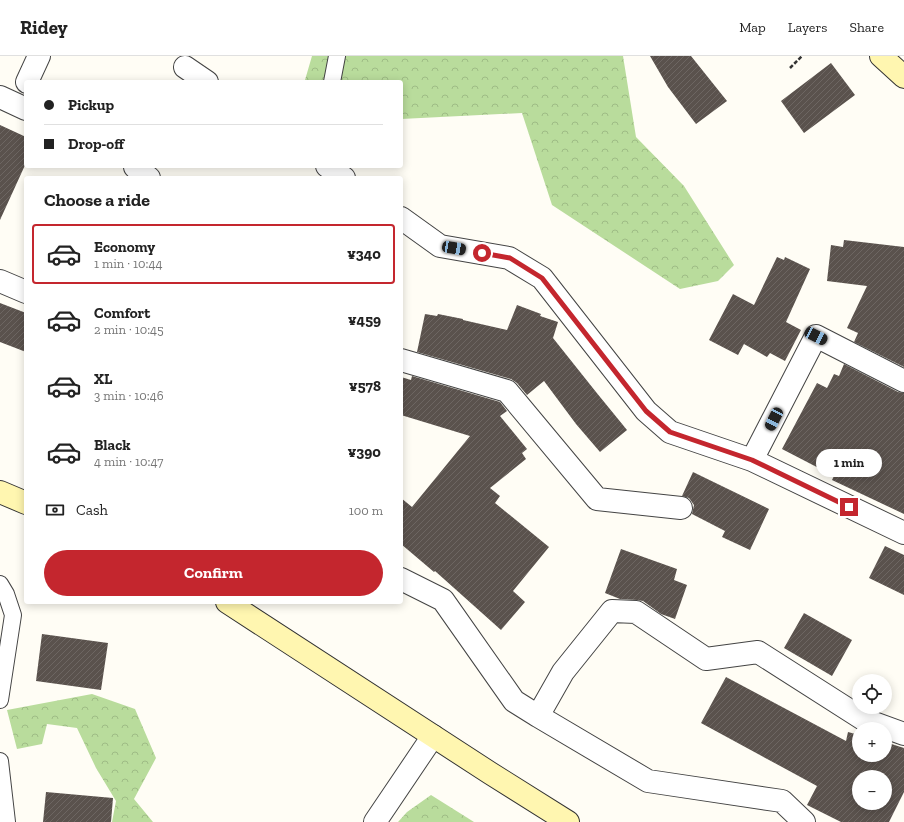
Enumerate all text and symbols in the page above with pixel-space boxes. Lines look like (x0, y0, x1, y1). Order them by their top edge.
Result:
text: Ridey (20, 16, 68, 39)
text: Map (739, 19, 766, 36)
text: Layers (788, 19, 827, 36)
text: Share (849, 19, 884, 36)
text: Pickup (68, 96, 114, 114)
text: Drop-off (68, 135, 124, 153)
text: Choose a ride (44, 189, 150, 211)
icon: car (46, 236, 82, 272)
text: Economy (94, 238, 155, 256)
car (441, 240, 467, 256)
route start (473, 244, 491, 262)
text: ¥340 (347, 245, 381, 263)
text: 1 min · 10:44 (94, 256, 162, 271)
icon: car (46, 302, 82, 338)
text: Comfort (94, 304, 150, 322)
text: ¥459 (348, 311, 381, 329)
text: 2 min · 10:45 (94, 322, 164, 337)
car (803, 325, 829, 347)
icon: car (46, 368, 82, 404)
text: XL (94, 370, 112, 388)
text: ¥578 (349, 377, 381, 395)
text: 3 min · 10:46 (94, 388, 164, 403)
car (763, 406, 785, 432)
icon: car (46, 434, 82, 470)
text: Black (94, 436, 131, 454)
text: ¥390 (347, 443, 381, 461)
callout: 1 min (816, 449, 882, 477)
text: 4 min · 10:47 (94, 454, 163, 469)
text: 1 min (834, 455, 864, 470)
route end (840, 498, 858, 516)
icon: cash (44, 499, 66, 521)
text: Cash (76, 501, 108, 519)
text: 100 m (349, 503, 383, 518)
button: Confirm (44, 550, 383, 596)
map controls (852, 674, 892, 810)
button: locate (852, 674, 892, 714)
button: + (852, 722, 892, 762)
button: − (852, 770, 892, 810)

